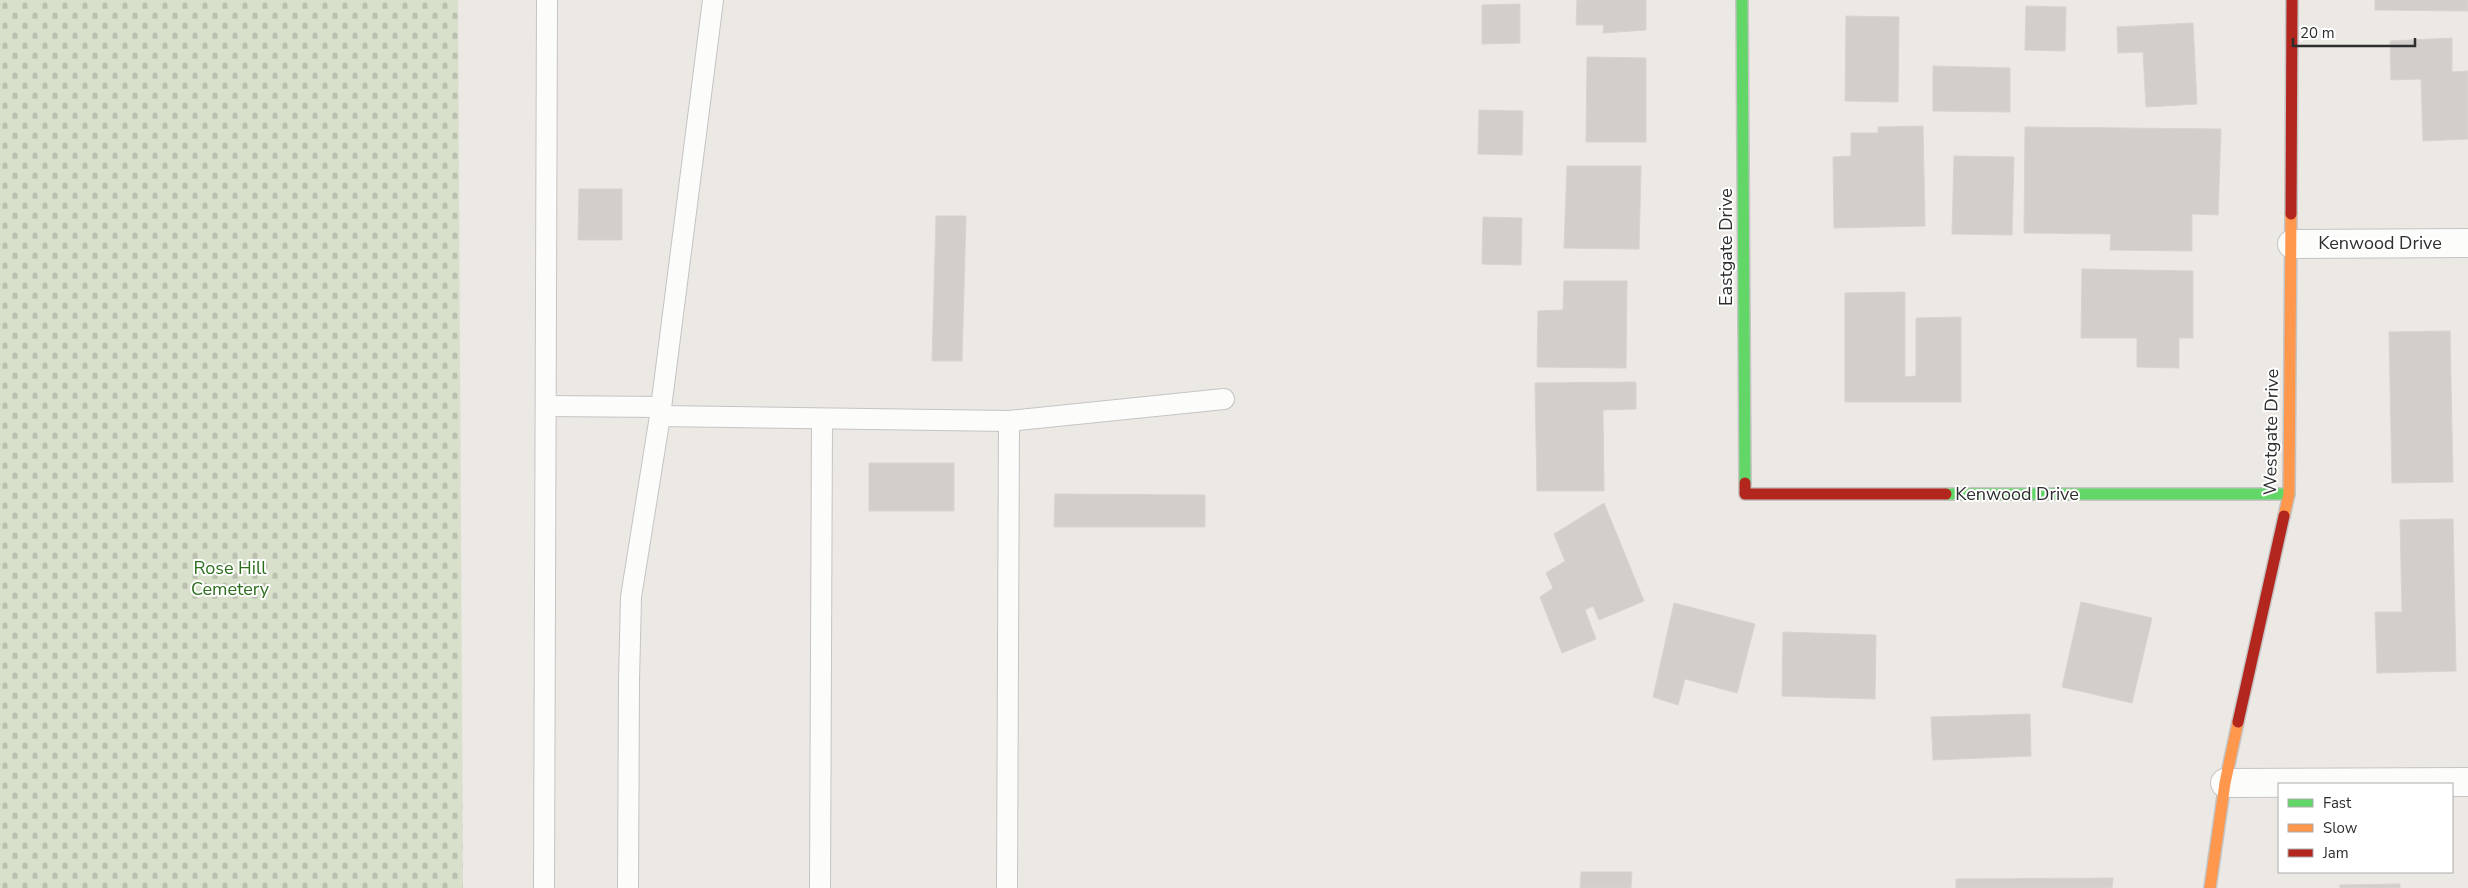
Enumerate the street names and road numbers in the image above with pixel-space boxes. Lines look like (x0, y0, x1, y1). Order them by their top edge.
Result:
street label: Eastgate Drive (1714, 188, 1738, 306)
street label: Kenwood Drive (2318, 231, 2442, 255)
street label: Westgate Drive (2258, 369, 2284, 495)
street label: Kenwood Drive (1955, 482, 2079, 506)

